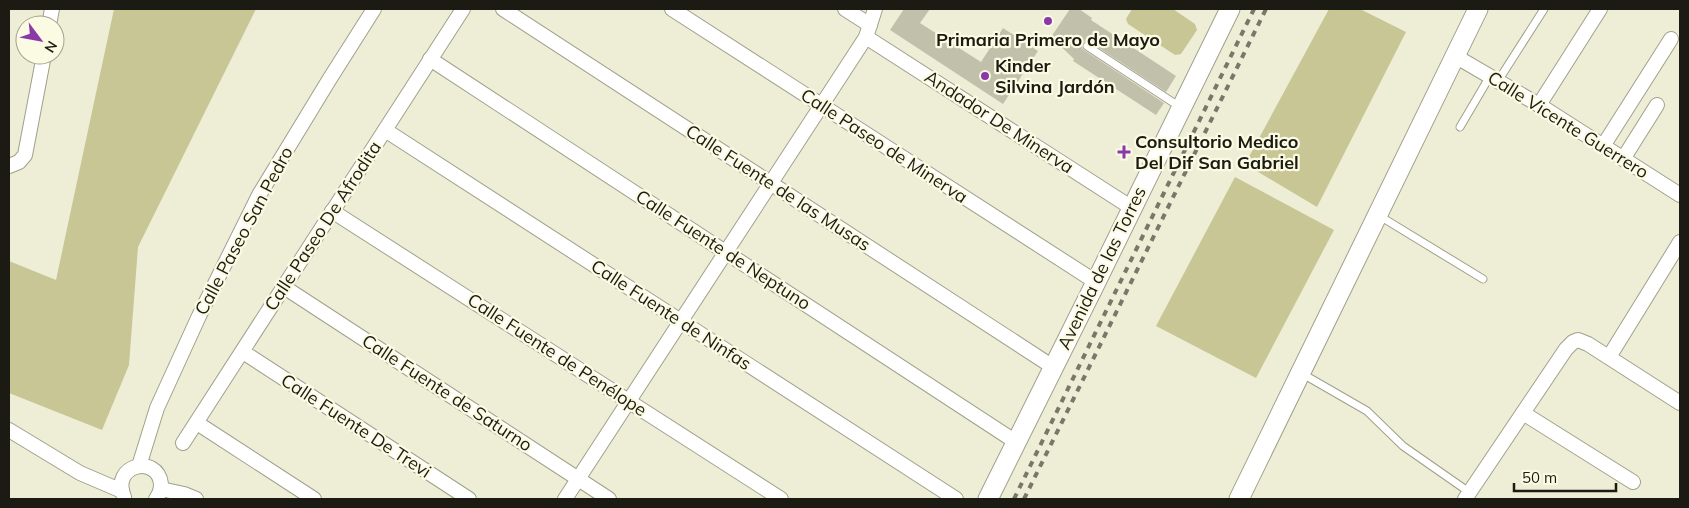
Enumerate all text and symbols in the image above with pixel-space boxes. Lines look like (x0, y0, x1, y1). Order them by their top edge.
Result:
north arrow (15, 15, 65, 65)
marker: Primaria Primero de Mayo (1042, 15, 1054, 27)
place label: Primaria Primero de Mayo (936, 28, 1160, 51)
text: N (41, 38, 61, 56)
place label: Kinder Silvina Jardón (995, 54, 1115, 98)
street label: Andador De Minerva (920, 65, 1078, 178)
street label: Calle Vicente Guerrero (1484, 66, 1653, 183)
marker: Kinder Silvina Jardón (979, 70, 991, 82)
street label: Calle Paseo de Minerva (797, 83, 972, 208)
street label: Calle Fuente de las Musas (682, 119, 875, 256)
place label: Consultorio Medico Del Dif San Gabriel (1135, 130, 1299, 174)
street label: Calle Paseo De Afrodita (259, 137, 386, 315)
street label: Calle Paseo San Pedro (189, 143, 298, 319)
marker: Consultorio Medico Del Dif San Gabriel (1117, 145, 1131, 159)
street label: Avenida de las Torres (1052, 182, 1151, 353)
street label: Calle Fuente de Neptuno (631, 184, 815, 315)
street label: Calle Fuente de Ninfas (587, 254, 756, 375)
street label: Calle Fuente de Penélope (463, 288, 651, 421)
street label: Calle Fuente de Saturno (358, 329, 537, 456)
street label: Calle Fuente De Trevi (277, 368, 436, 483)
scale bar (1514, 460, 1616, 492)
text: 50 m (1522, 468, 1557, 487)

